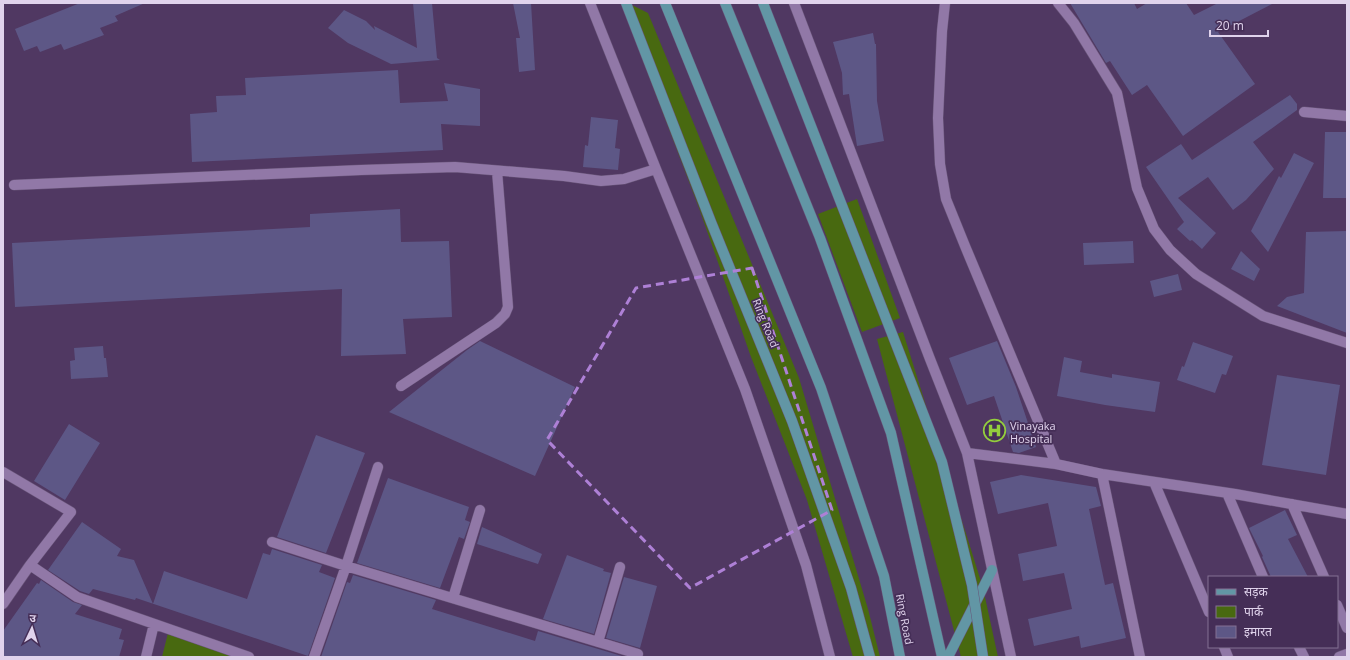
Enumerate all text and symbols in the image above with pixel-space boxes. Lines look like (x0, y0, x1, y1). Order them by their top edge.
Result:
scale bar (1210, 12, 1268, 38)
text: 20 m (1216, 17, 1244, 34)
street label: Ring Road (749, 296, 783, 350)
hospital icon: Vinayaka Hospital (982, 418, 1008, 444)
place label: Vinayaka Hospital (1010, 418, 1056, 446)
legend (1208, 576, 1338, 648)
text: सड़क (1244, 583, 1269, 600)
street label: Ring Road (893, 592, 917, 646)
text: पार्क (1244, 603, 1264, 620)
north arrow (12, 608, 52, 648)
text: उ (29, 610, 37, 625)
text: इमारत (1244, 623, 1273, 640)

